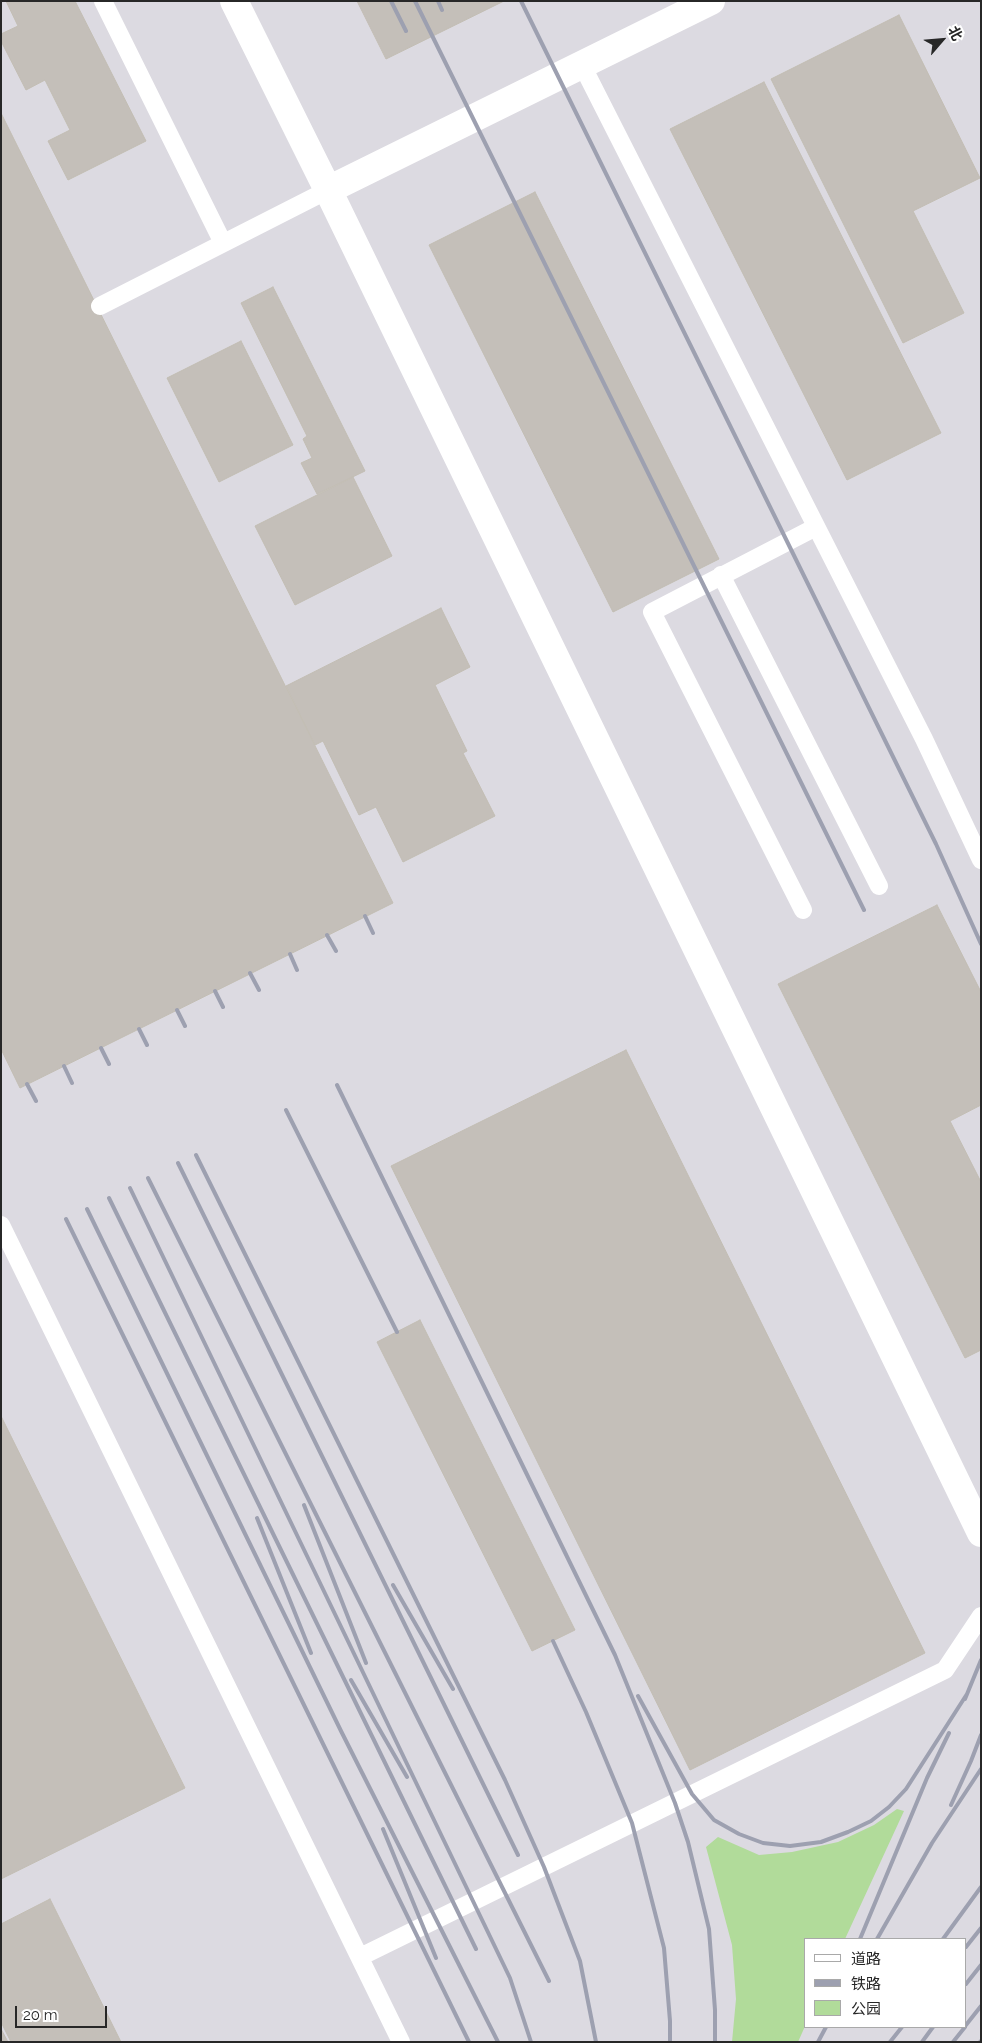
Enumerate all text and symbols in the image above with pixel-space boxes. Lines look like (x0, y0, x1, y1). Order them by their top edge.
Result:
north arrow (917, 15, 967, 65)
text: 北 (945, 23, 966, 43)
legend (804, 1938, 967, 2028)
text: 道路 (851, 1950, 881, 1968)
text: 铁路 (851, 1975, 881, 1993)
scale bar (18, 1996, 110, 2028)
text: 公园 (851, 2000, 881, 2018)
text: 20 m (23, 2006, 58, 2024)

